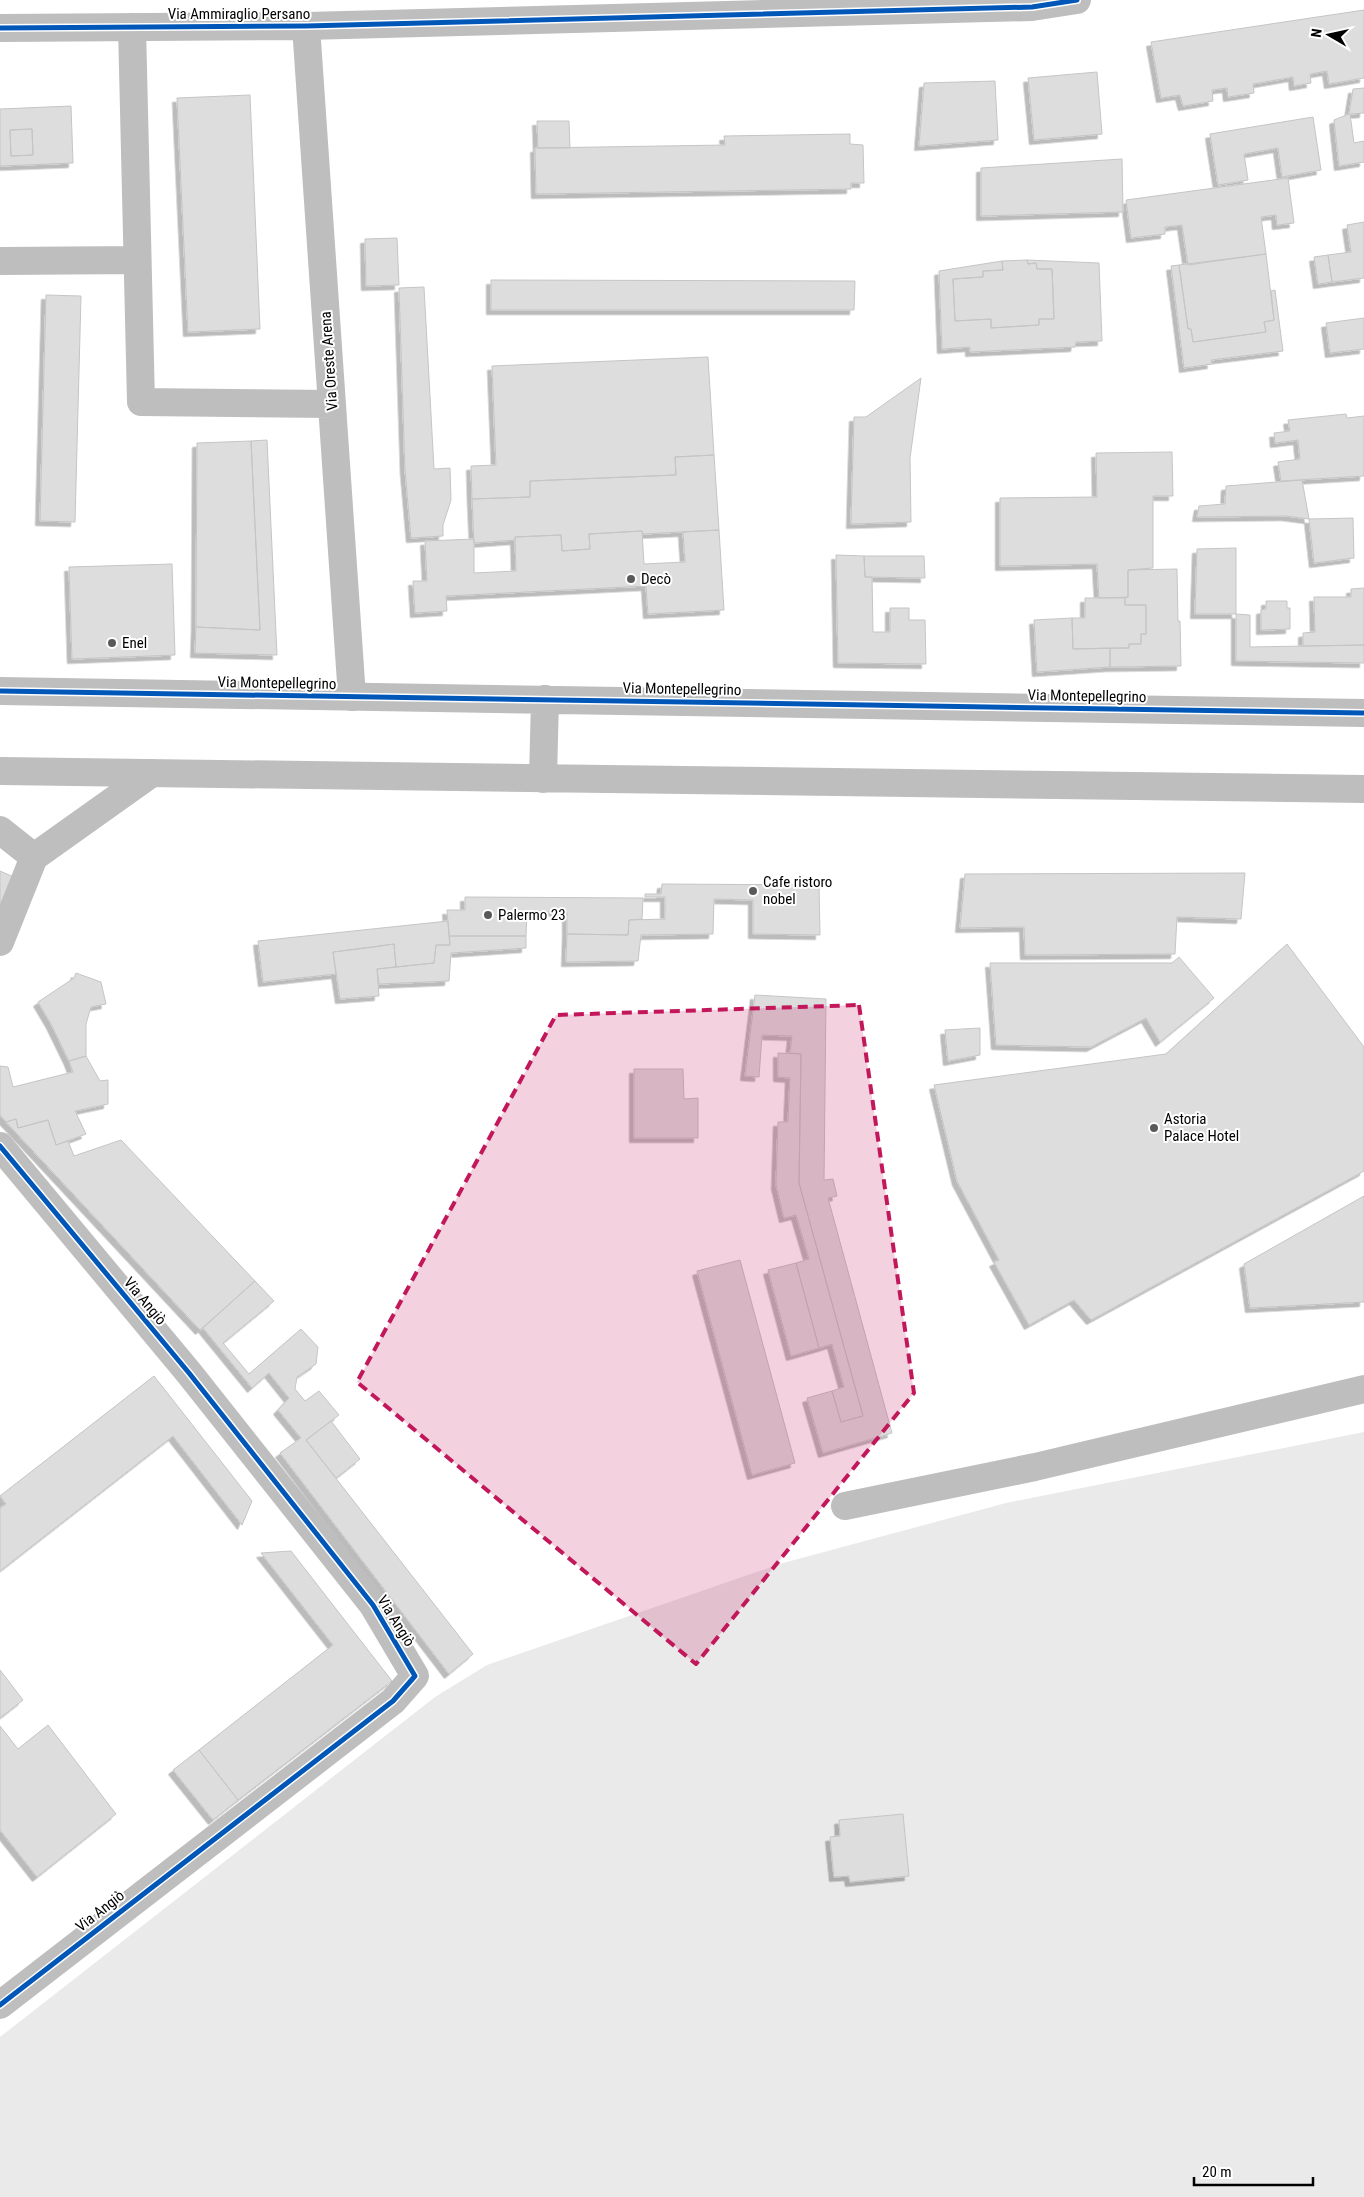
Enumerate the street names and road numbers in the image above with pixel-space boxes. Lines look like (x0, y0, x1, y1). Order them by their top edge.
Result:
street label: Via Ammiraglio Persano (168, 5, 310, 23)
street label: Via Oreste Arena (317, 311, 341, 411)
street label: Via Montepellegrino (218, 673, 336, 693)
street label: Via Montepellegrino (623, 679, 741, 699)
street label: Via Montepellegrino (1028, 686, 1146, 706)
street label: Via Angiò (120, 1273, 170, 1329)
street label: Via Angiò (373, 1592, 419, 1650)
street label: Via Angiò (72, 1886, 128, 1936)

